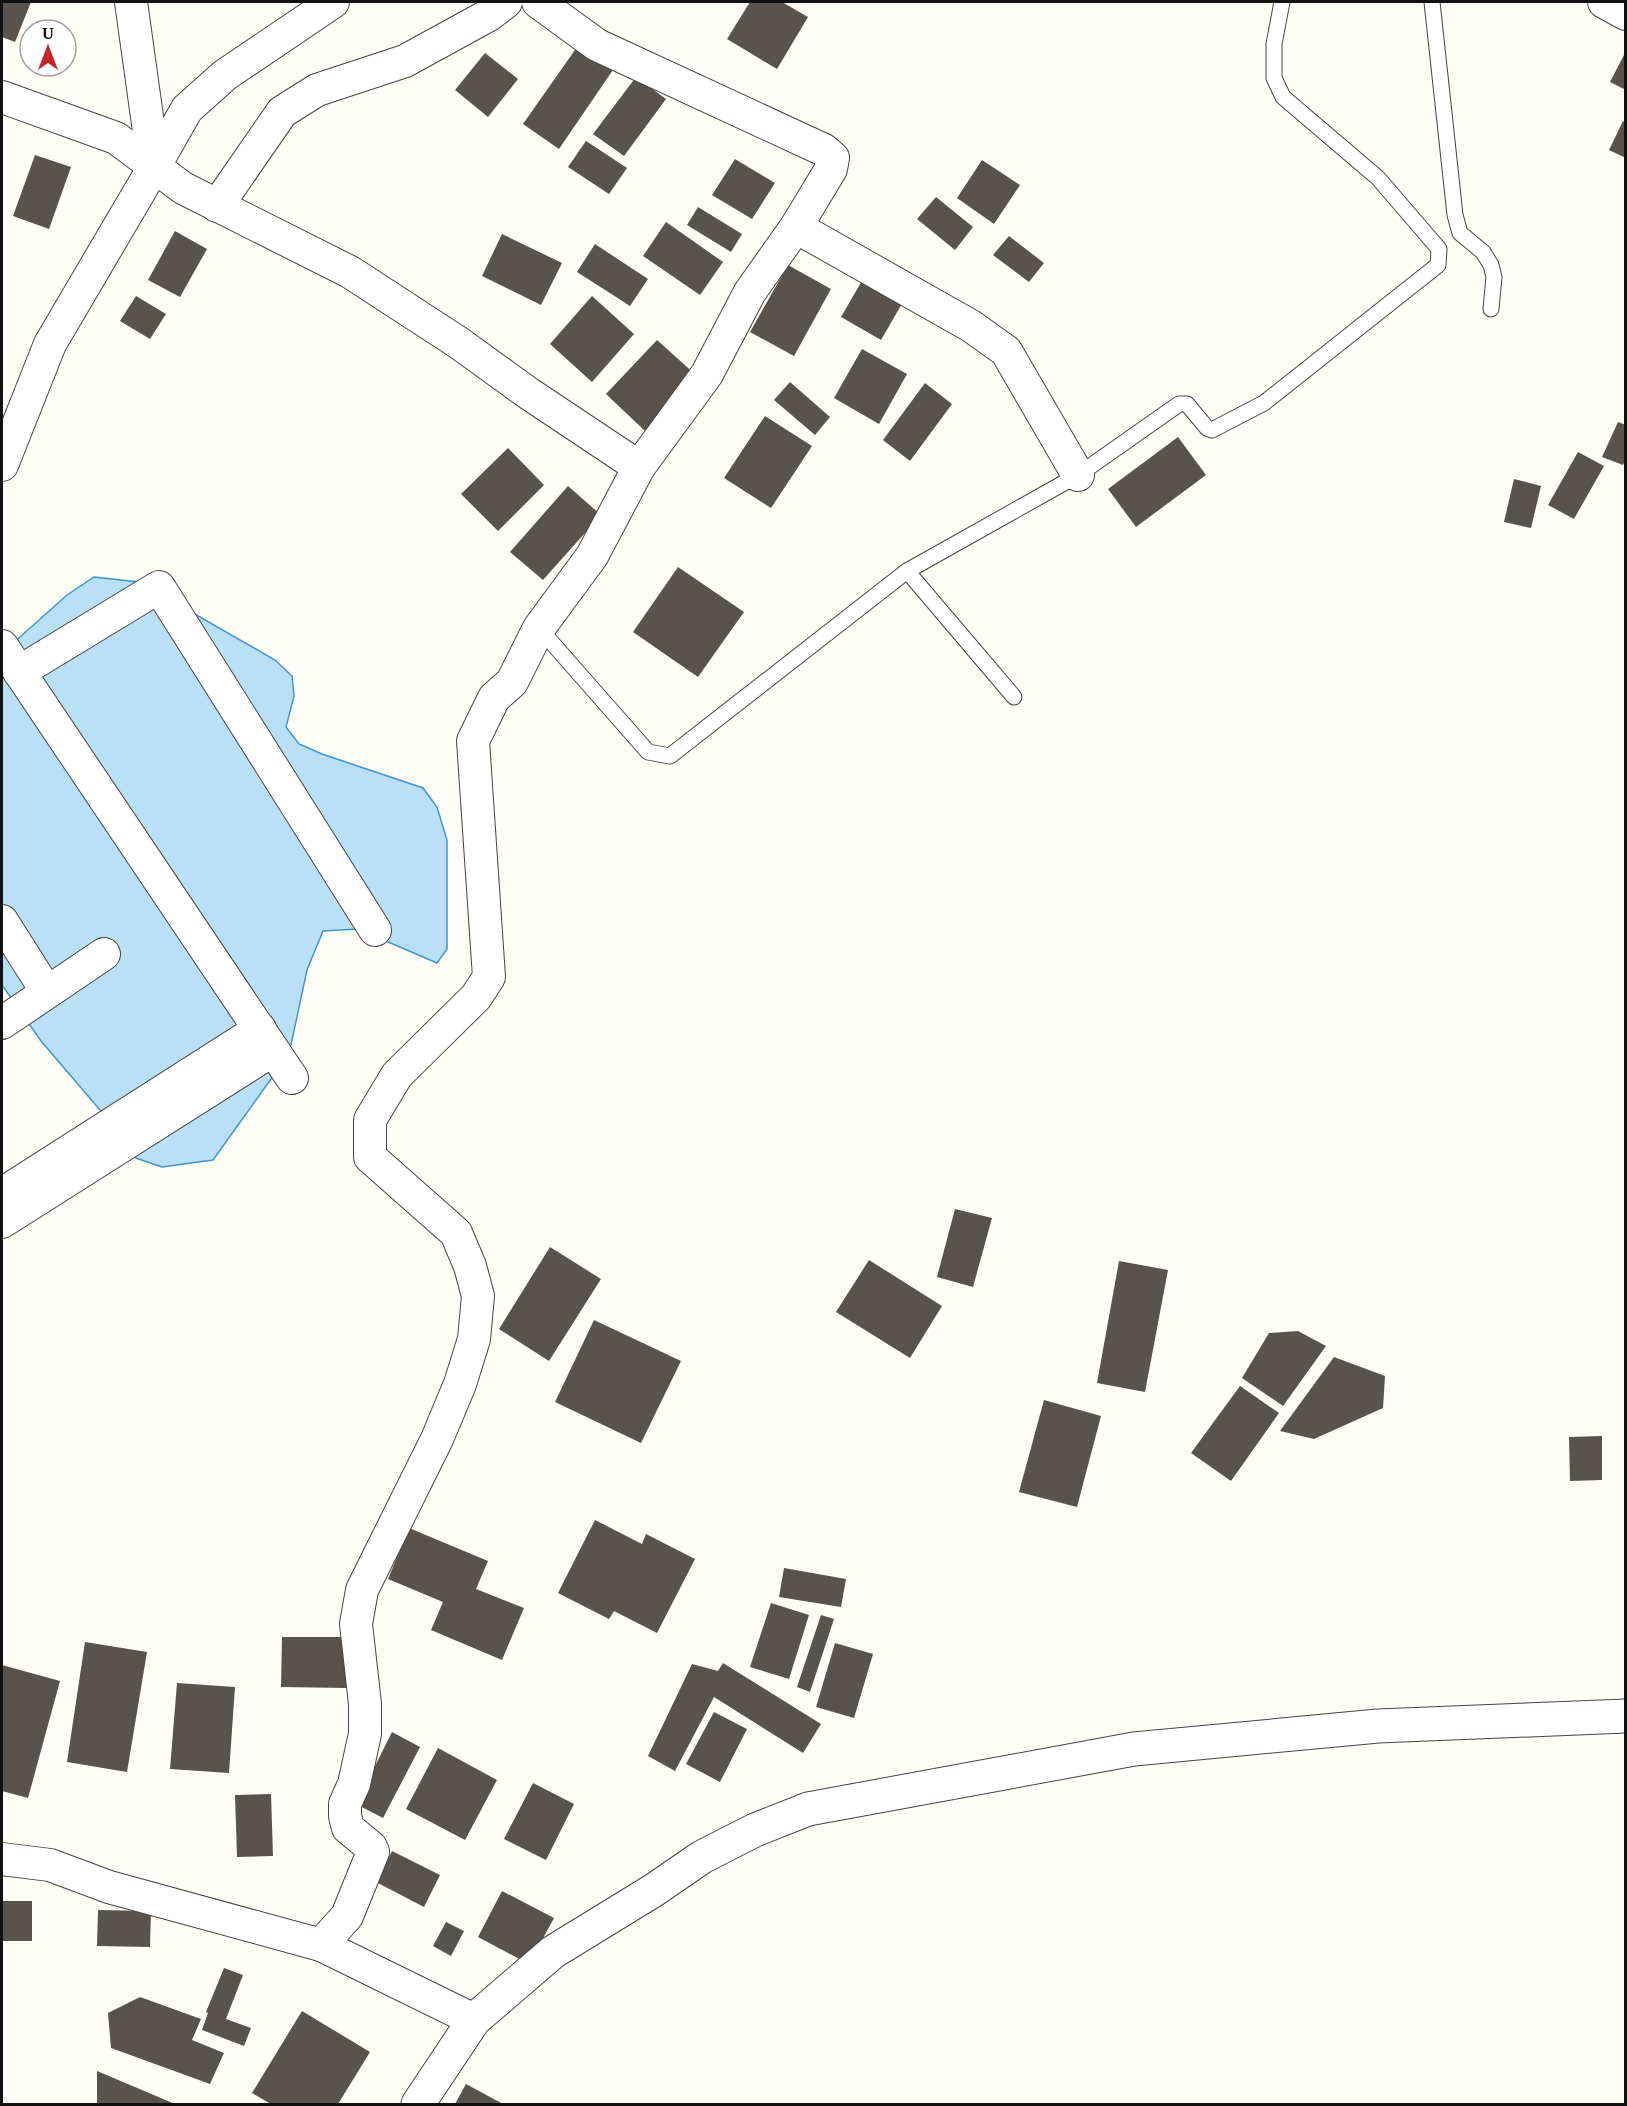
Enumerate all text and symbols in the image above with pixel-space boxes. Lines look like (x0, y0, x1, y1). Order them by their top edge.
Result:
north arrow (18, 18, 78, 78)
text: U (42, 22, 54, 44)

